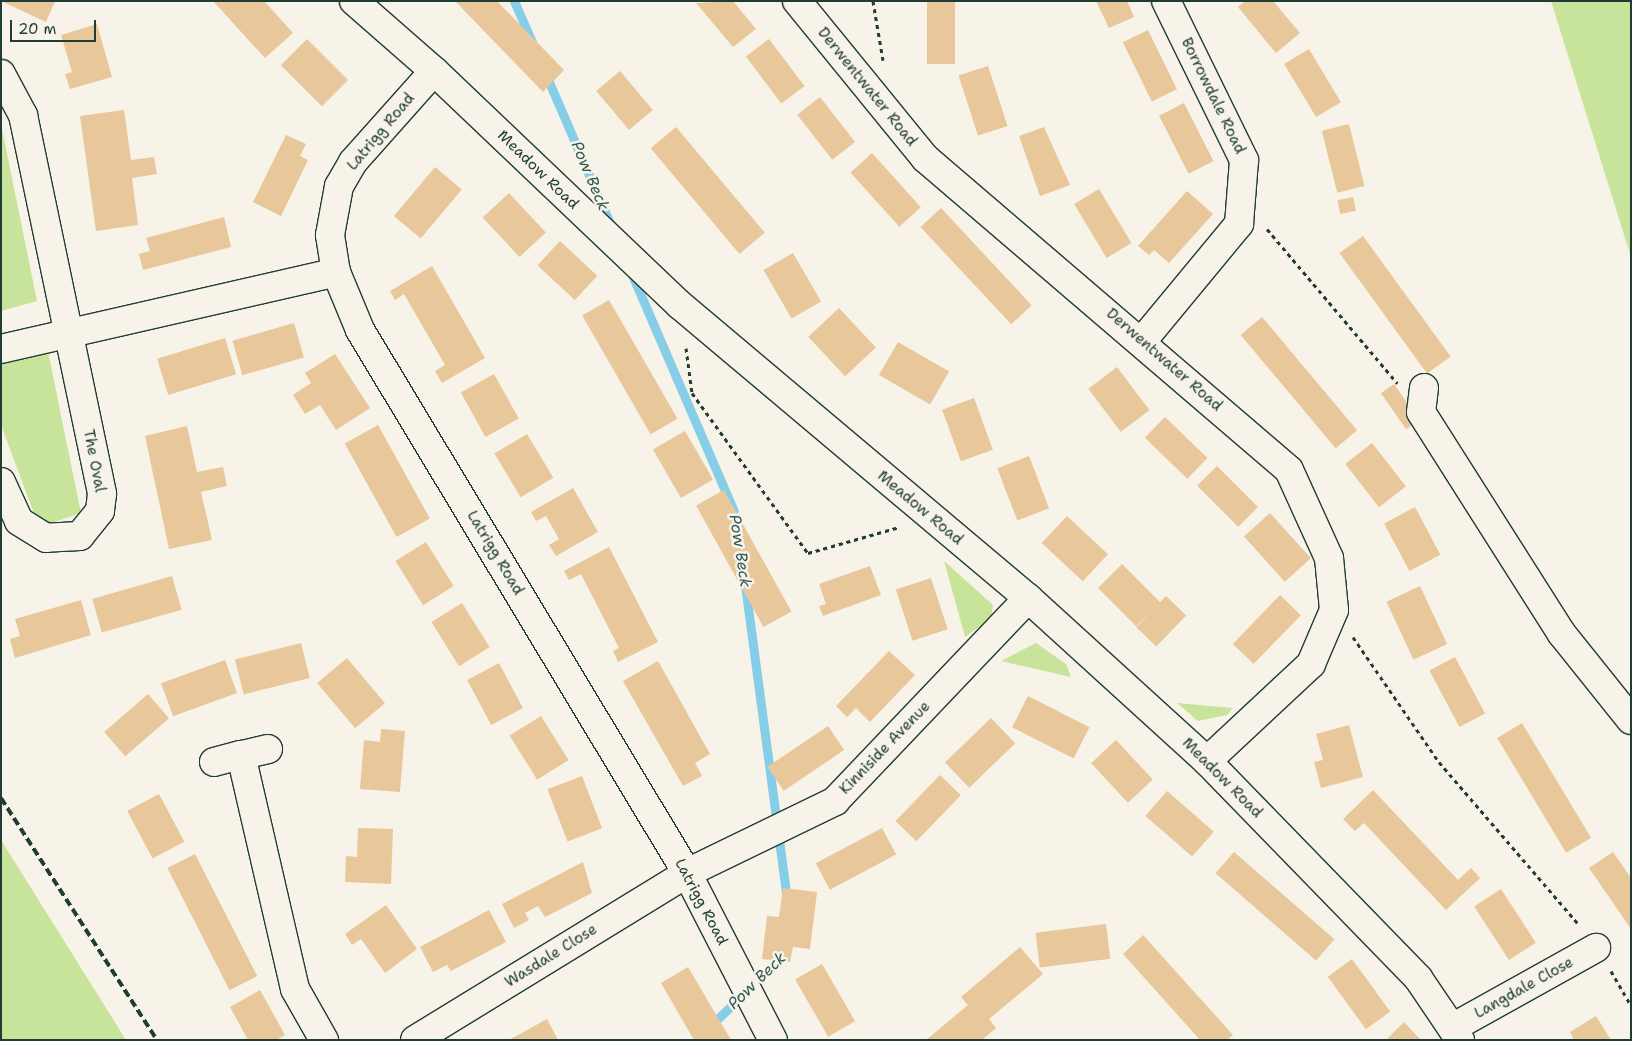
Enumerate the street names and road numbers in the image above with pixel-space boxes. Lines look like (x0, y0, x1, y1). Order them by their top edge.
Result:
street label: Derwentwater Road (814, 24, 920, 150)
street label: Borrowdale Road (1177, 35, 1249, 157)
street label: Latrigg Road (343, 90, 419, 174)
street label: Meadow Road (494, 127, 582, 213)
street label: Derwentwater Road (1102, 305, 1226, 415)
street label: The Oval (79, 428, 109, 494)
street label: Meadow Road (874, 467, 966, 549)
street label: Latrigg Road (463, 508, 527, 598)
street label: Kinniside Avenue (836, 698, 934, 798)
street label: Meadow Road (1178, 734, 1266, 822)
street label: Latrigg Road (671, 856, 731, 948)
street label: Wasdale Close (502, 921, 600, 991)
street label: Langdale Close (1471, 953, 1577, 1023)

